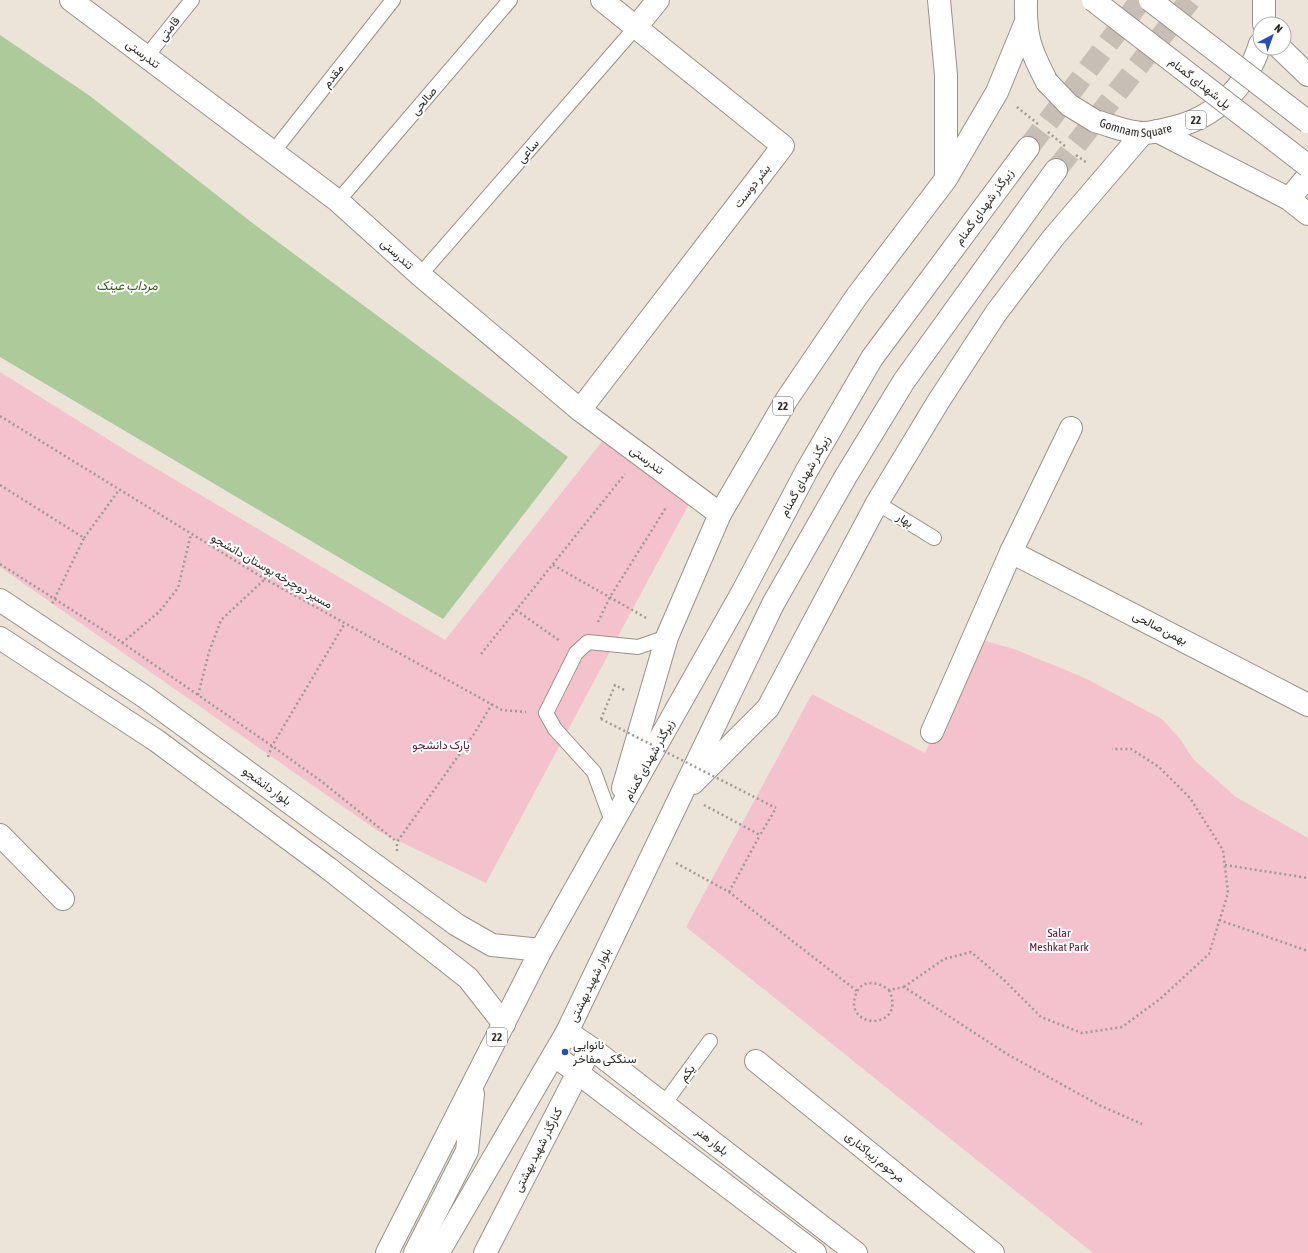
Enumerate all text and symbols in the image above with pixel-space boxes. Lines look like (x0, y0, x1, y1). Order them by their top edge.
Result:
street label: قامتی (155, 14, 184, 45)
north arrow (1252, 16, 1292, 56)
text: N (1272, 22, 1285, 35)
street label: تندرستی (123, 37, 163, 72)
street label: پل شهدای گمنام (1165, 54, 1234, 112)
street label: مقدم (320, 61, 347, 91)
street label: صالحی (408, 84, 441, 119)
road number: 22 (1186, 111, 1206, 129)
street label: Gomnam Square (1098, 116, 1173, 140)
street label: ساعی (514, 136, 543, 166)
street label: بشر دوست (731, 161, 774, 211)
street label: زیرگذر شهدای گمنام (952, 166, 1017, 248)
street label: تندرستی (377, 236, 416, 273)
water label: مرداب عینک (96, 278, 158, 294)
road number: 22 (773, 397, 793, 415)
street label: زیرگذر شهدای گمنام (777, 433, 834, 519)
street label: تندرستی (627, 443, 667, 478)
street label: بهار (893, 509, 916, 531)
street label: مسیر دوچرخه بوستان دانشجو (208, 531, 335, 612)
street label: بهمن صالحی (1130, 608, 1190, 649)
street label: زیرگذر شهدای گمنام (621, 717, 678, 803)
park label: پارک دانشجو (412, 738, 470, 753)
street label: بلوار دانشجو (239, 764, 294, 809)
park label: Salar Meshkat Park (1029, 926, 1089, 954)
street label: بلوار شهید بهشتی (566, 946, 615, 1025)
road number: 22 (487, 1028, 507, 1046)
place label: نانوایی سنگکی مفاخر (572, 1038, 636, 1067)
marker: نانوایی سنگکی مفاخر (560, 1047, 570, 1057)
street label: یکم (676, 1062, 699, 1085)
street label: کنارگذر شهید بهشتی (511, 1106, 566, 1195)
street label: بلوار هنر (691, 1123, 731, 1159)
street label: مرحوم زیباکناری (842, 1129, 908, 1186)

